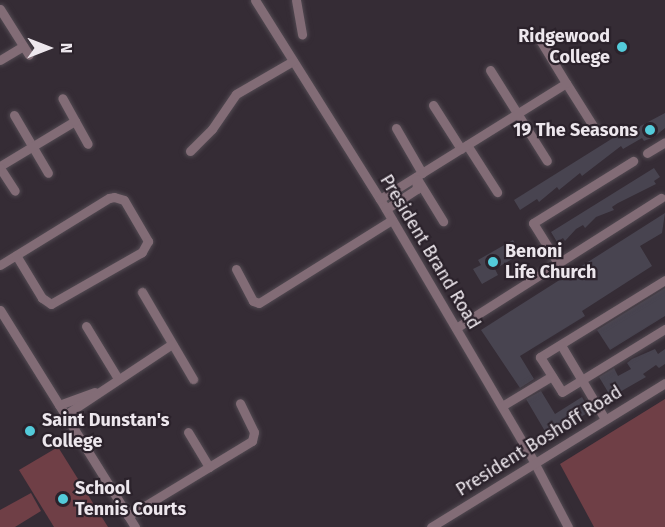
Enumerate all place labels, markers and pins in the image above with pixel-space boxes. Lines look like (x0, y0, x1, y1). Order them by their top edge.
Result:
place label: Ridgewood College (518, 26, 610, 68)
marker: Ridgewood College (615, 40, 629, 54)
place label: 19 The Seasons (513, 119, 638, 141)
marker: 19 The Seasons (643, 123, 657, 137)
place label: Benoni Life Church (505, 241, 596, 284)
marker: Benoni Life Church (486, 255, 500, 269)
place label: Saint Dunstan's College (42, 410, 170, 452)
marker: Saint Dunstan's College (23, 424, 37, 438)
place label: School Tennis Courts (75, 478, 186, 520)
marker: School Tennis Courts (56, 492, 70, 506)

